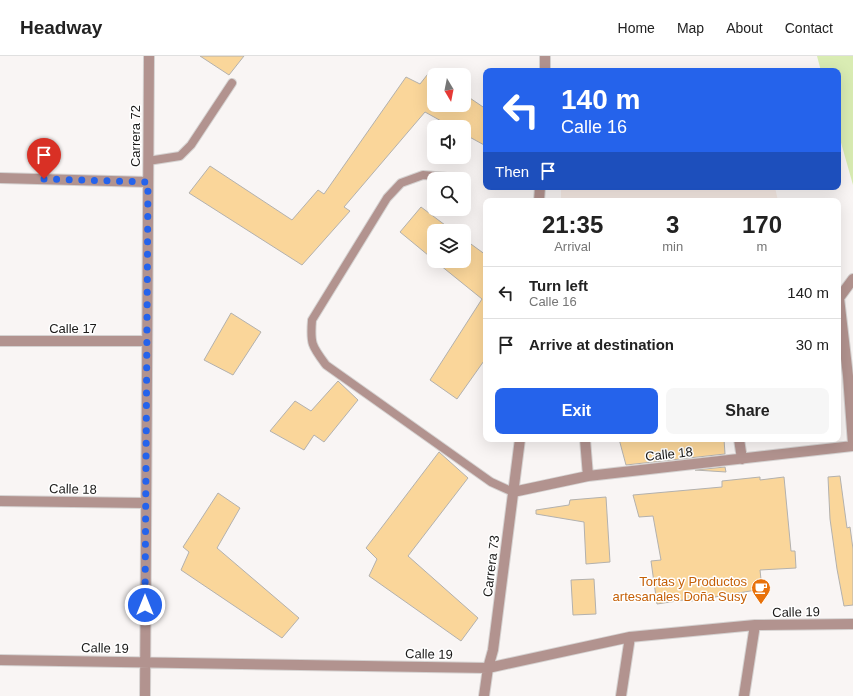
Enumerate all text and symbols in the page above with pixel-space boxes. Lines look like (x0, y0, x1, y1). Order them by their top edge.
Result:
text: Headway (20, 17, 102, 38)
text: Home (618, 20, 655, 36)
text: Map (677, 20, 704, 36)
text: About (726, 20, 763, 36)
text: Contact (785, 20, 833, 36)
north arrow (427, 68, 471, 112)
map controls (427, 68, 471, 268)
icon: left (495, 84, 547, 136)
text: 140 m (561, 84, 640, 115)
street label: Carrera 72 (128, 105, 143, 167)
text: Calle 16 (561, 117, 627, 137)
button: sound (427, 120, 471, 164)
pin (27, 138, 61, 179)
icon: arrive (33, 144, 55, 166)
icon: arrive (537, 160, 559, 182)
text: Then (495, 163, 529, 180)
button: search (427, 172, 471, 216)
text: 21:35 (542, 211, 603, 238)
text: 3 (666, 211, 679, 238)
text: 170 (742, 211, 782, 238)
button: layers (427, 224, 471, 268)
text: Arrival (554, 239, 591, 254)
text: min (662, 239, 683, 254)
text: m (757, 239, 767, 254)
text: Turn left (529, 277, 588, 294)
icon: left (495, 282, 517, 304)
text: 140 m (787, 284, 829, 301)
text: Calle 16 (529, 294, 577, 309)
street label: Calle 17 (49, 321, 97, 336)
icon: arrive (495, 334, 517, 356)
text: Arrive at destination (529, 336, 674, 353)
text: 30 m (796, 336, 829, 353)
button: Exit (495, 388, 658, 434)
button: Share (666, 388, 829, 434)
street label: Calle 18 (644, 444, 694, 464)
street label: Calle 18 (49, 481, 97, 497)
street label: Carrera 73 (480, 534, 502, 598)
place label: Tortas y Productos artesanales Doña Susy (613, 574, 748, 604)
cafe icon: Tortas y Productos artesanales Doña Susy (750, 577, 772, 605)
position arrow (124, 584, 166, 626)
street label: Calle 19 (772, 604, 820, 620)
street label: Calle 19 (81, 640, 129, 656)
street label: Calle 19 (405, 646, 453, 662)

